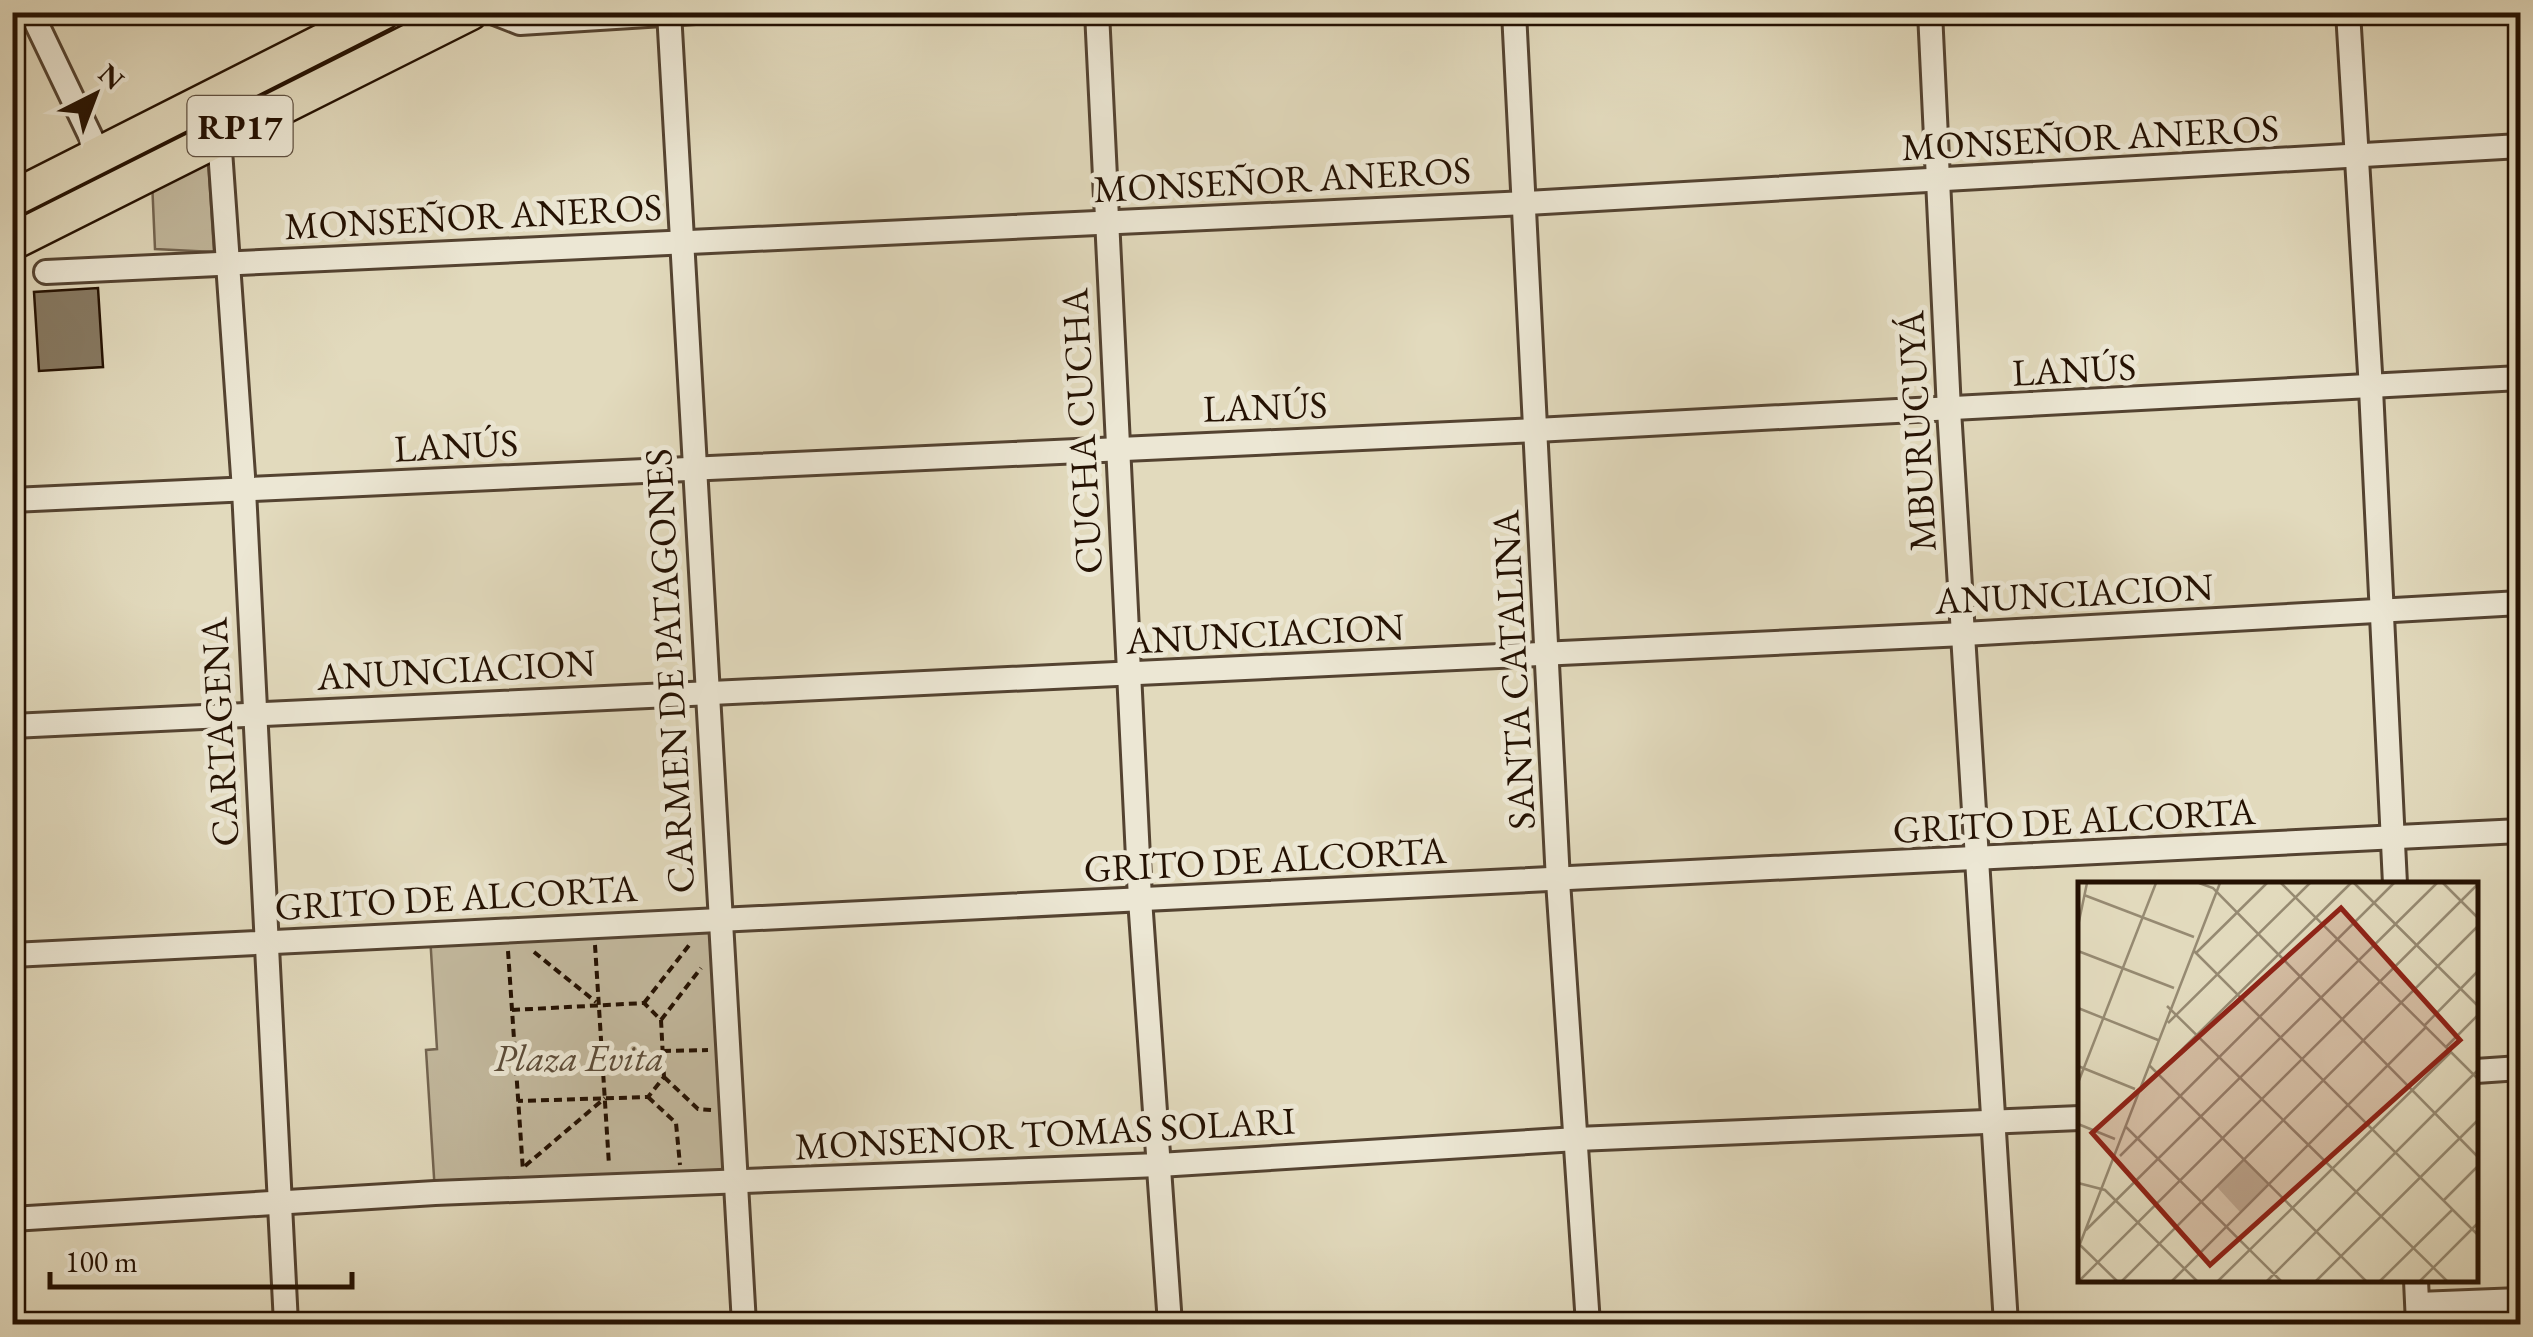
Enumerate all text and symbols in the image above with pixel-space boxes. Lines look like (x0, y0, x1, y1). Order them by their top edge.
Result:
north arrow (45, 45, 145, 145)
text: N (91, 55, 132, 98)
road number: RP17 (188, 96, 292, 156)
street label: MONSEÑOR ANEROS (1900, 103, 2280, 171)
street label: MONSEÑOR ANEROS (1092, 145, 1472, 213)
street label: MONSEÑOR ANEROS (283, 182, 663, 250)
street label: CUCHA CUCHA (1049, 286, 1113, 575)
street label: MBURUCUYÁ (1885, 309, 1947, 553)
street label: LANÚS (2011, 341, 2137, 397)
street label: LANÚS (1202, 379, 1328, 433)
street label: LANÚS (393, 417, 519, 473)
street label: CARMEN DE PATAGONES (633, 448, 705, 894)
street label: SANTA CATALINA (1480, 508, 1546, 831)
street label: ANUNCIACION (1933, 561, 2214, 625)
street label: ANUNCIACION (1124, 601, 1405, 665)
street label: CARTAGENA (188, 615, 249, 848)
street label: ANUNCIACION (315, 637, 596, 701)
street label: GRITO DE ALCORTA (1891, 786, 2257, 854)
street label: GRITO DE ALCORTA (1082, 825, 1448, 893)
street label: GRITO DE ALCORTA (273, 863, 639, 931)
inset map (2078, 882, 2478, 1282)
park label: Plaza Evita (494, 1033, 664, 1082)
street label: MONSENOR TOMAS SOLARI (794, 1095, 1296, 1171)
scale bar (50, 1227, 352, 1289)
text: 100 m (65, 1242, 138, 1281)

